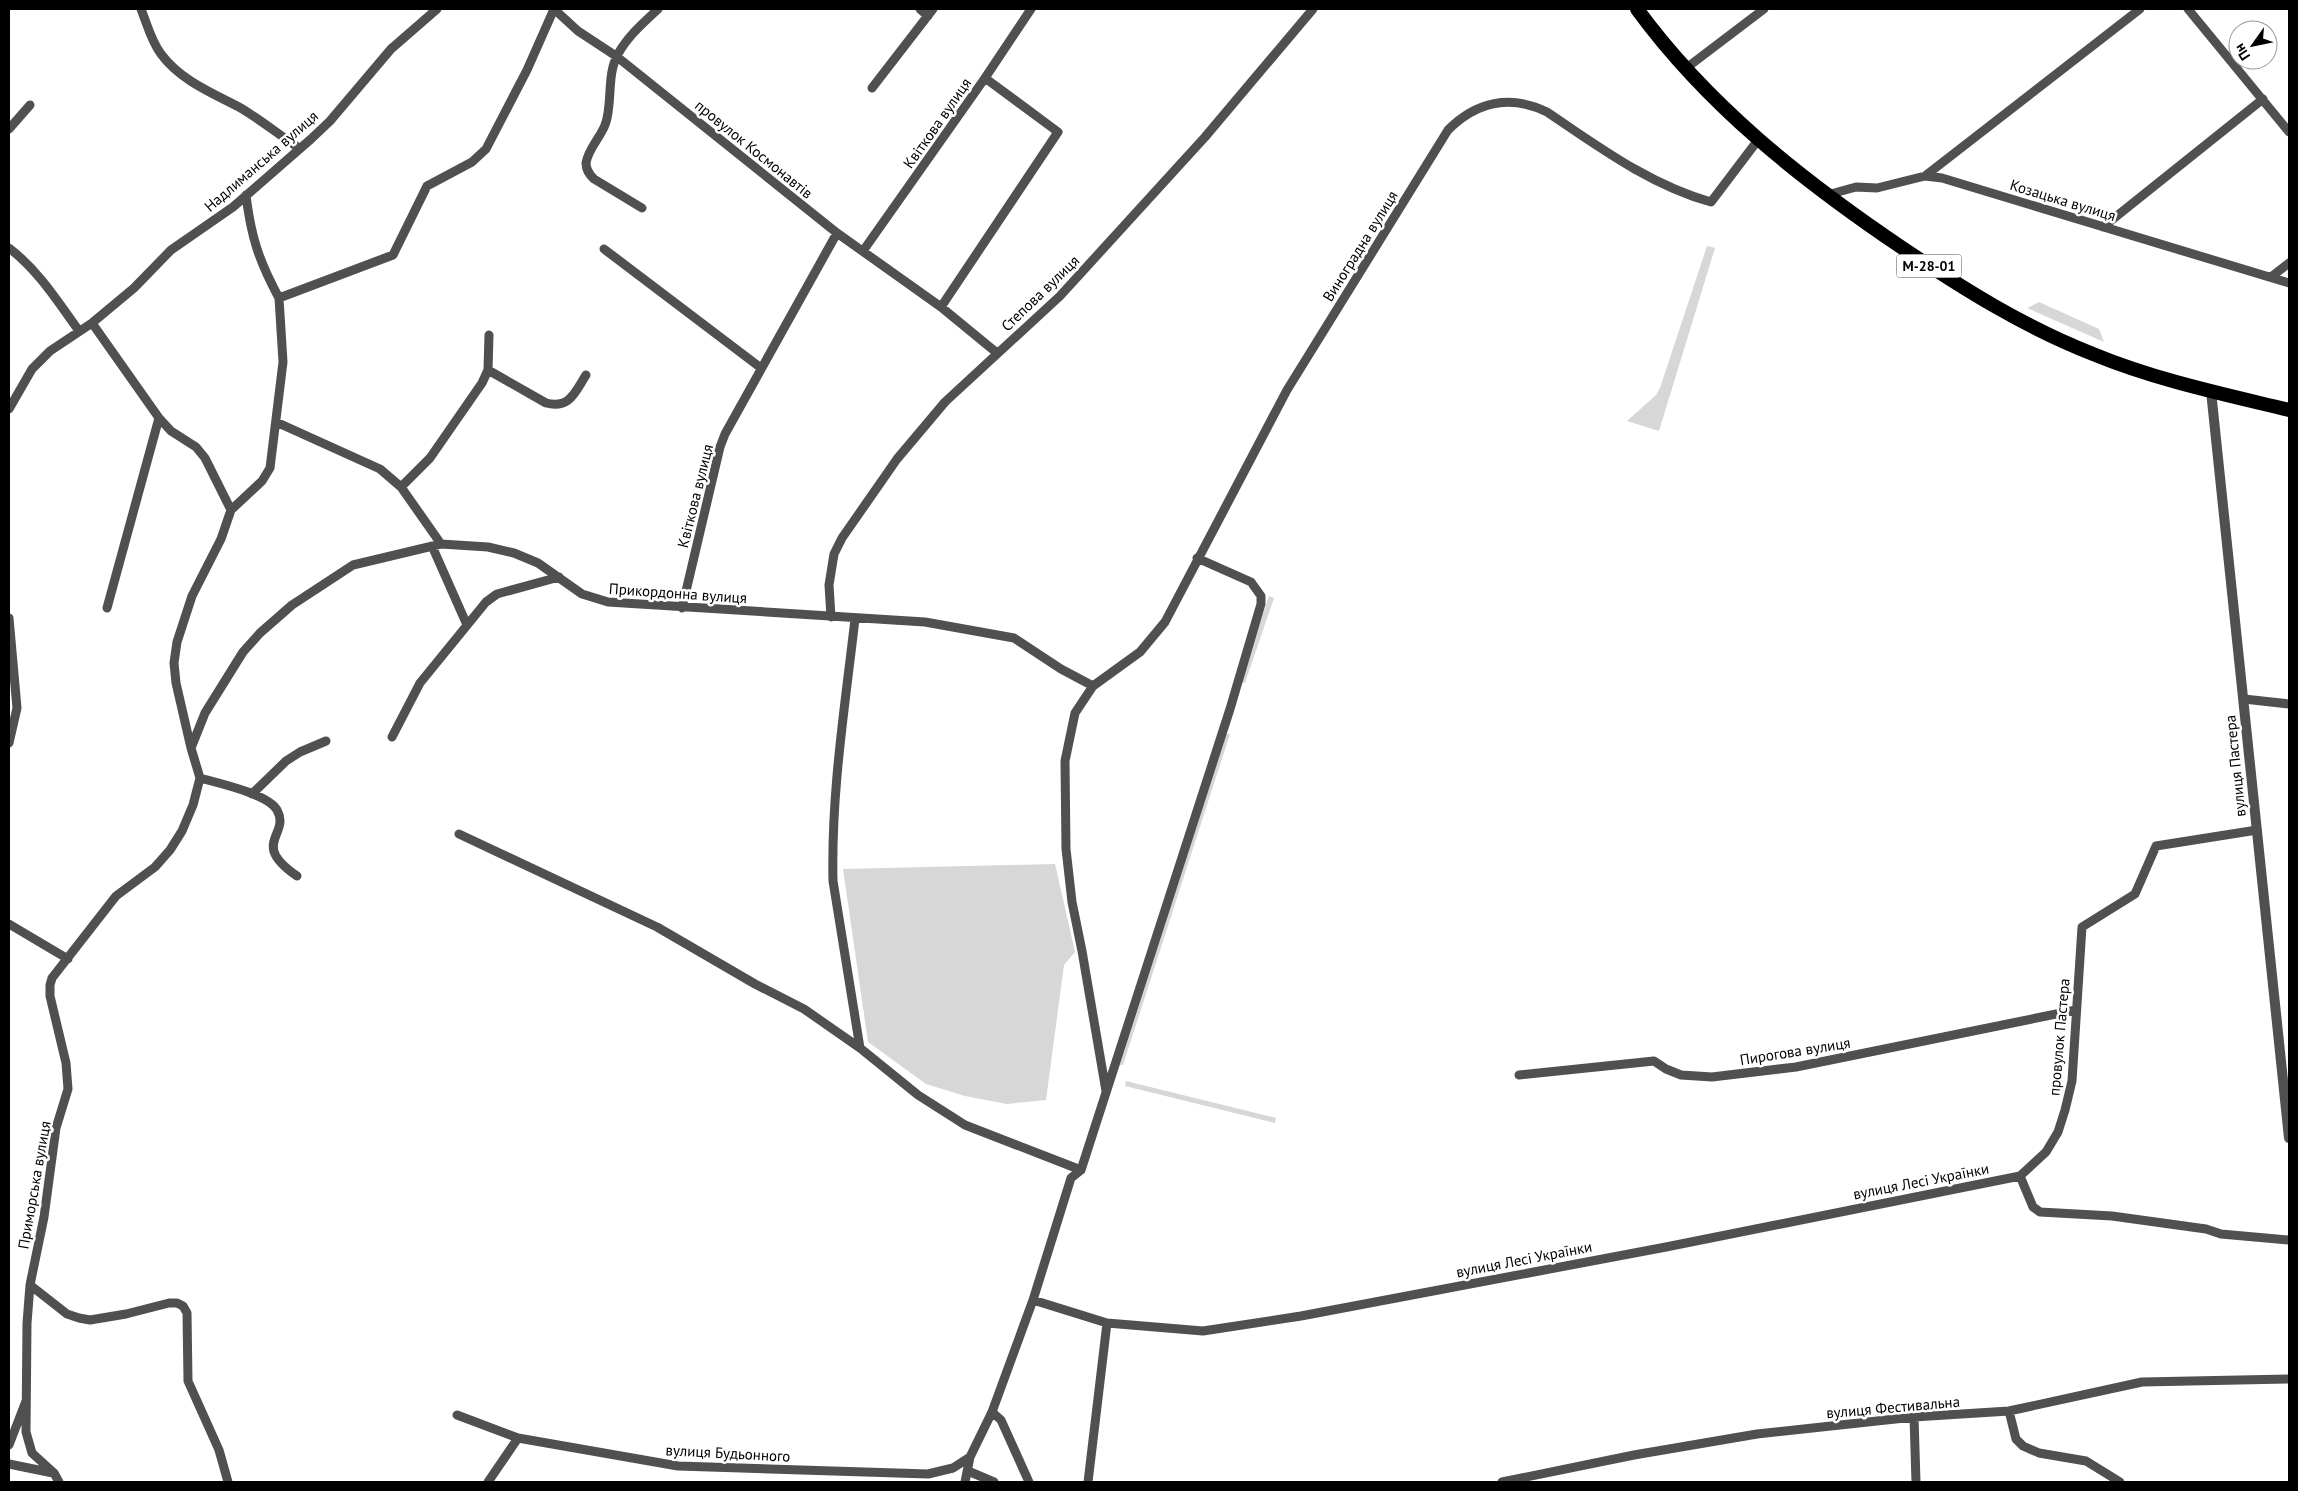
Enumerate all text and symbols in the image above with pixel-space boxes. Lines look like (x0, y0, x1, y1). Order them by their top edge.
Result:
north arrow (2228, 20, 2278, 70)
text: Пн (2230, 40, 2254, 64)
street label: Квіткова вулиця (899, 74, 975, 172)
street label: провулок Космонавтів (691, 96, 817, 202)
street label: Надлиманська вулиця (200, 106, 322, 216)
street label: Козацька вулиця (2008, 175, 2118, 225)
street label: Виноградна вулиця (1318, 187, 1402, 305)
street label: Степова вулиця (997, 251, 1083, 335)
road number: М-28-01 (1896, 255, 1962, 278)
street label: Квіткова вулиця (673, 442, 717, 550)
street label: Прикордонна вулиця (608, 579, 748, 607)
street label: вулиця Пастера (2220, 714, 2250, 818)
street label: провулок Пастера (2044, 977, 2074, 1097)
street label: Пирогова вулиця (1738, 1033, 1852, 1069)
street label: Приморська вулиця (13, 1119, 55, 1251)
street label: вулиця Лесі Українки (1851, 1158, 1991, 1204)
street label: вулиця Лесі Українки (1454, 1236, 1594, 1282)
street label: вулиця Фестивальна (1825, 1392, 1961, 1422)
street label: вулиця Будьонного (665, 1440, 791, 1466)

